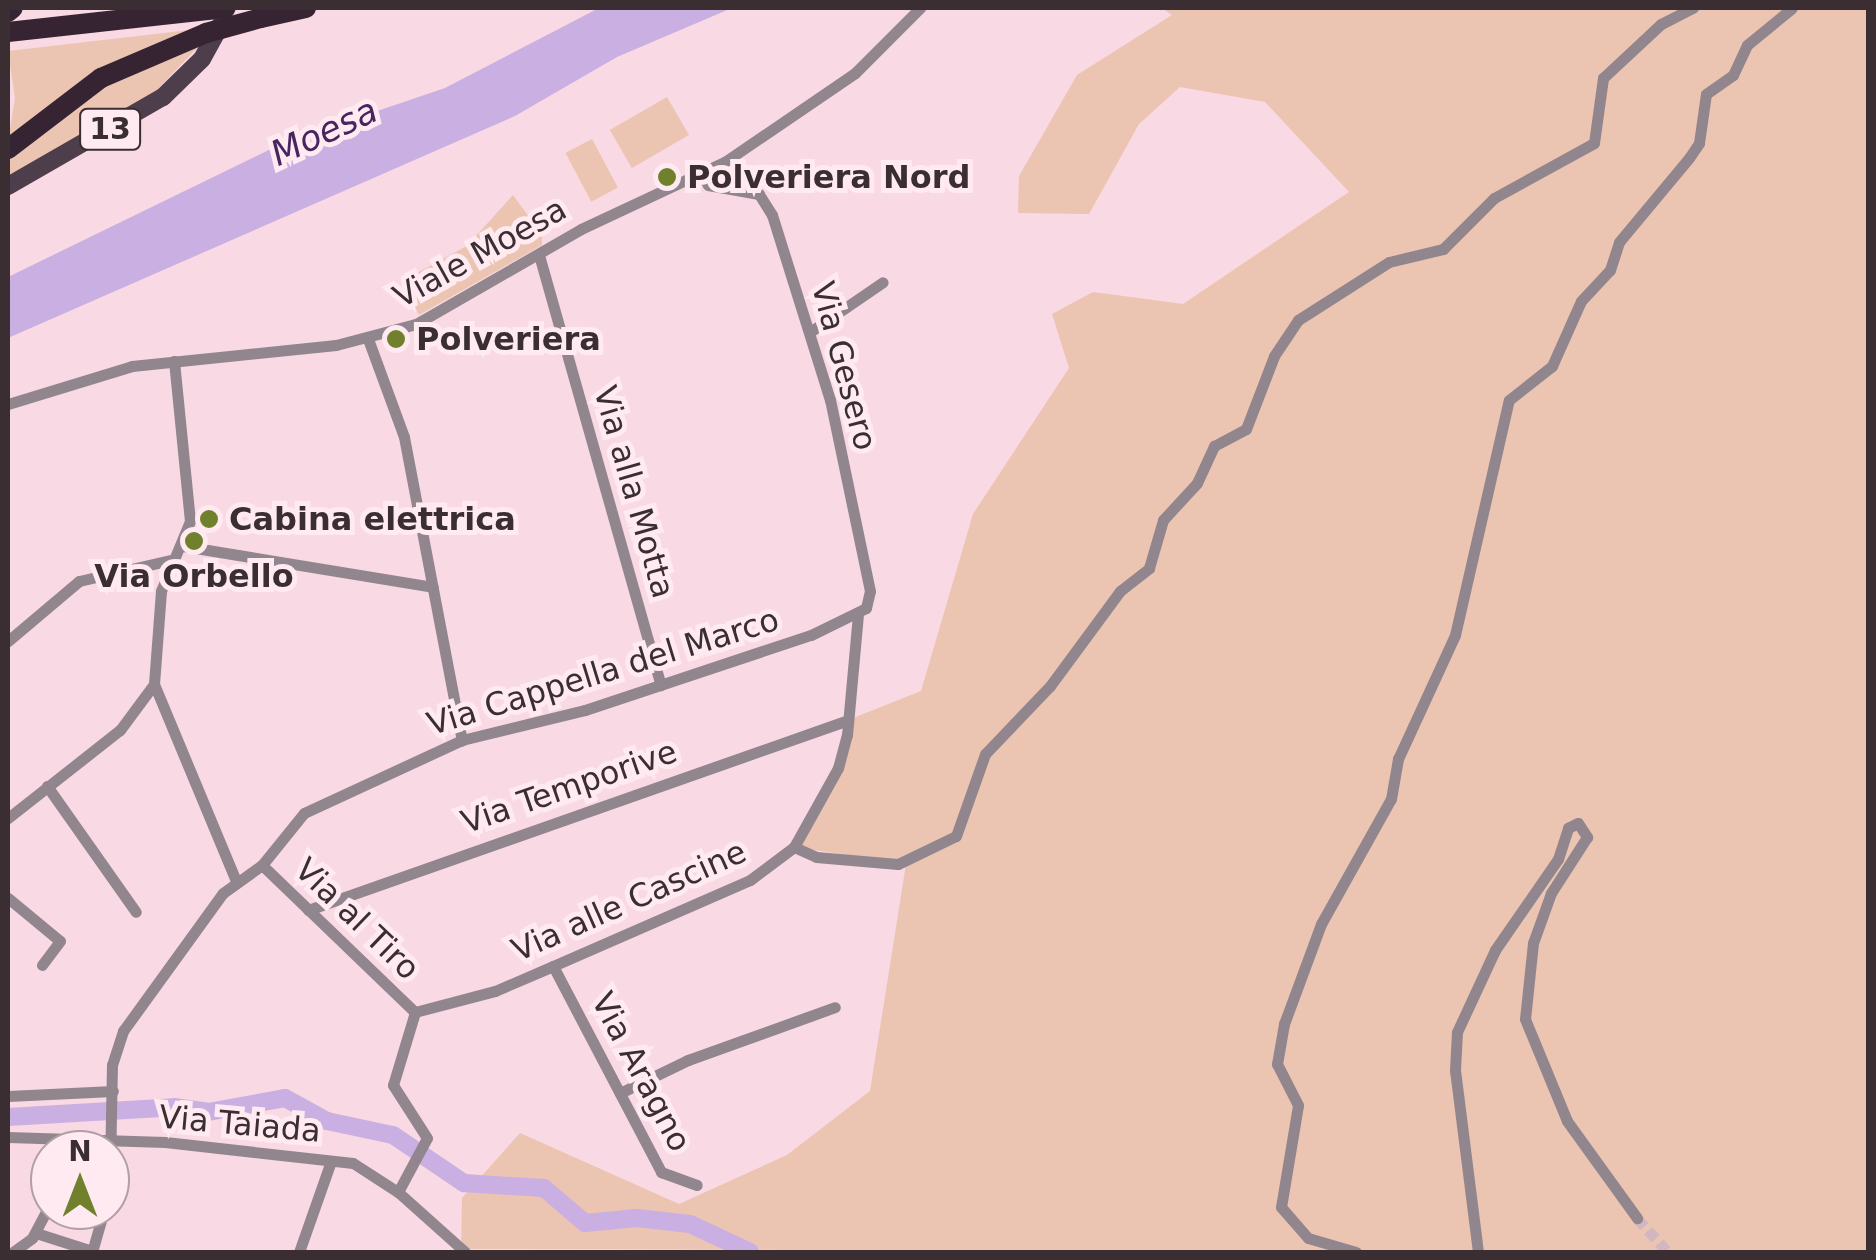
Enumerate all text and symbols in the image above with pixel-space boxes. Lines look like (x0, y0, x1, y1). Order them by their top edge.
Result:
water label: Moesa (264, 89, 384, 175)
road number: 13 (78, 104, 142, 154)
place label: Polveriera Nord (687, 158, 970, 196)
marker: Polveriera Nord (656, 166, 678, 188)
street label: Viale Moesa (387, 190, 573, 316)
street label: Via Gesero (803, 278, 885, 454)
place label: Polveriera (416, 320, 601, 358)
marker: Polveriera (385, 328, 407, 350)
street label: Via alla Motta (585, 381, 683, 603)
place label: Cabina elettrica (229, 500, 516, 538)
marker: Cabina elettrica (198, 508, 220, 530)
marker: Via Orbello (183, 530, 205, 552)
place label: Via Orbello (94, 557, 294, 595)
street label: Via Cappella del Marco (423, 600, 783, 744)
street label: Via Temporive (456, 732, 682, 842)
street label: Via alle Cascine (506, 832, 752, 970)
street label: Via al Tiro (287, 850, 427, 988)
street label: Via Aragno (583, 986, 699, 1158)
street label: Via Taiada (158, 1098, 322, 1150)
north arrow (30, 1130, 130, 1230)
text: N (68, 1135, 92, 1168)

